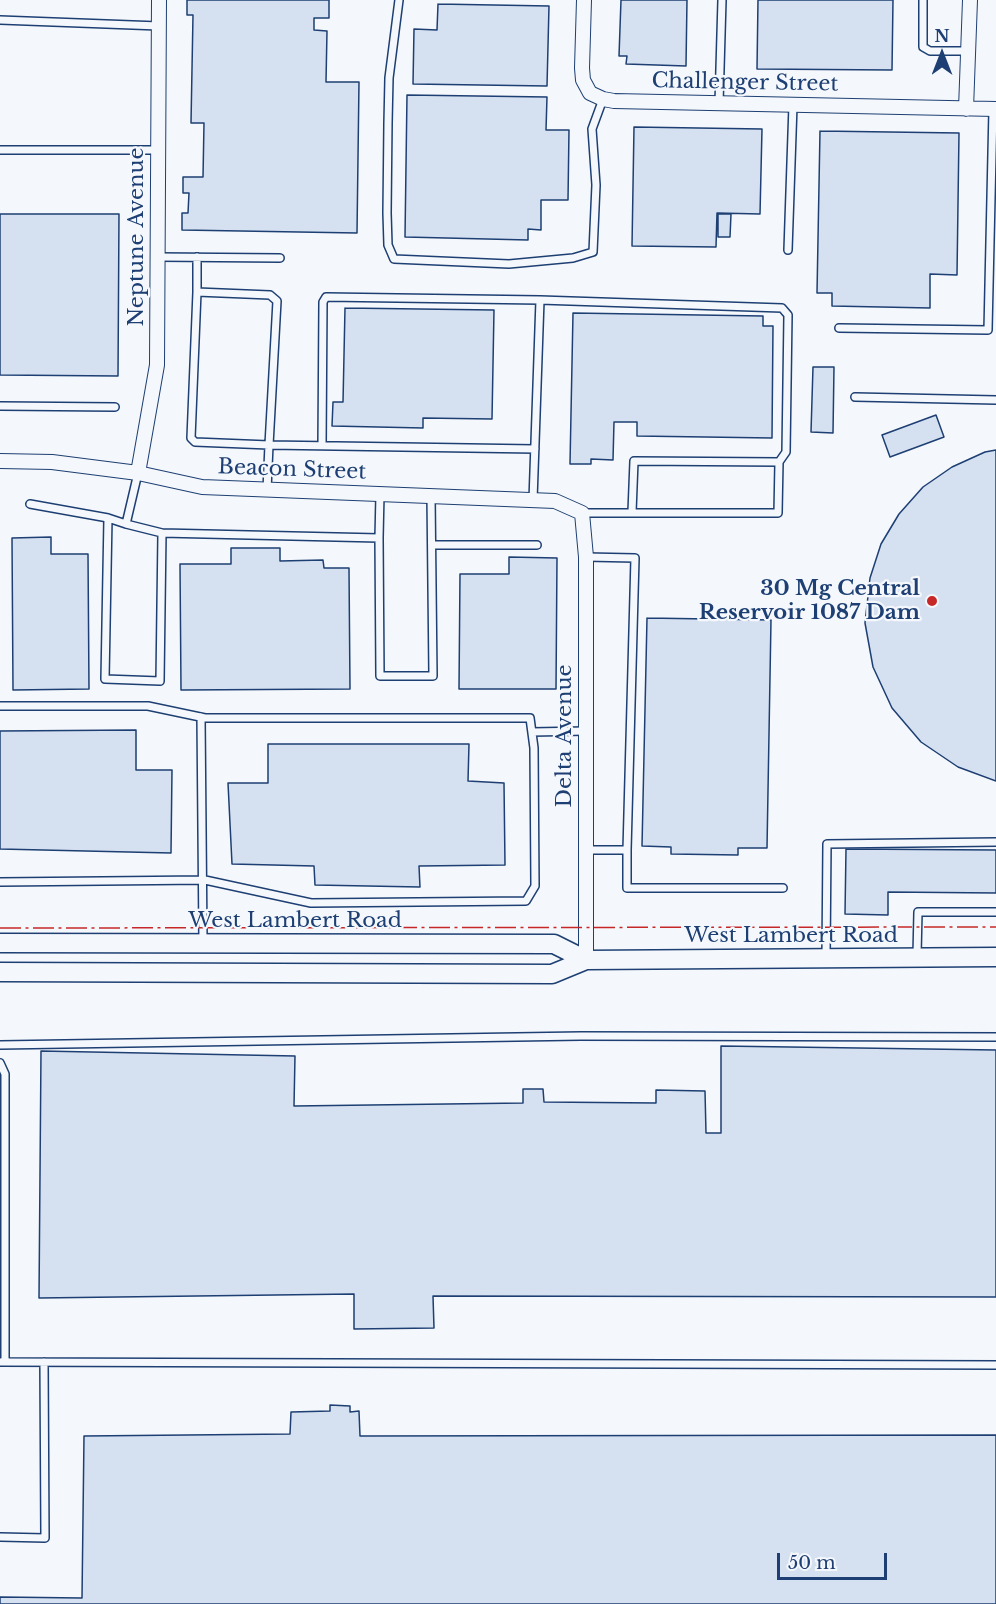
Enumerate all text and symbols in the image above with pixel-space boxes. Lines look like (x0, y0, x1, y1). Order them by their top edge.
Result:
north arrow (912, 24, 972, 84)
text: N (934, 26, 950, 46)
street label: Challenger Street (651, 69, 839, 97)
street label: Neptune Avenue (124, 147, 150, 327)
street label: Beacon Street (217, 455, 367, 485)
place label: 30 Mg Central Reservoir 1087 Dam (699, 576, 920, 626)
marker: 30 Mg Central Reservoir 1087 Dam (925, 594, 939, 608)
street label: Delta Avenue (552, 665, 578, 807)
street label: West Lambert Road (188, 908, 402, 934)
street label: West Lambert Road (684, 923, 898, 949)
scale bar (780, 1541, 890, 1579)
text: 50 m (788, 1552, 836, 1574)

